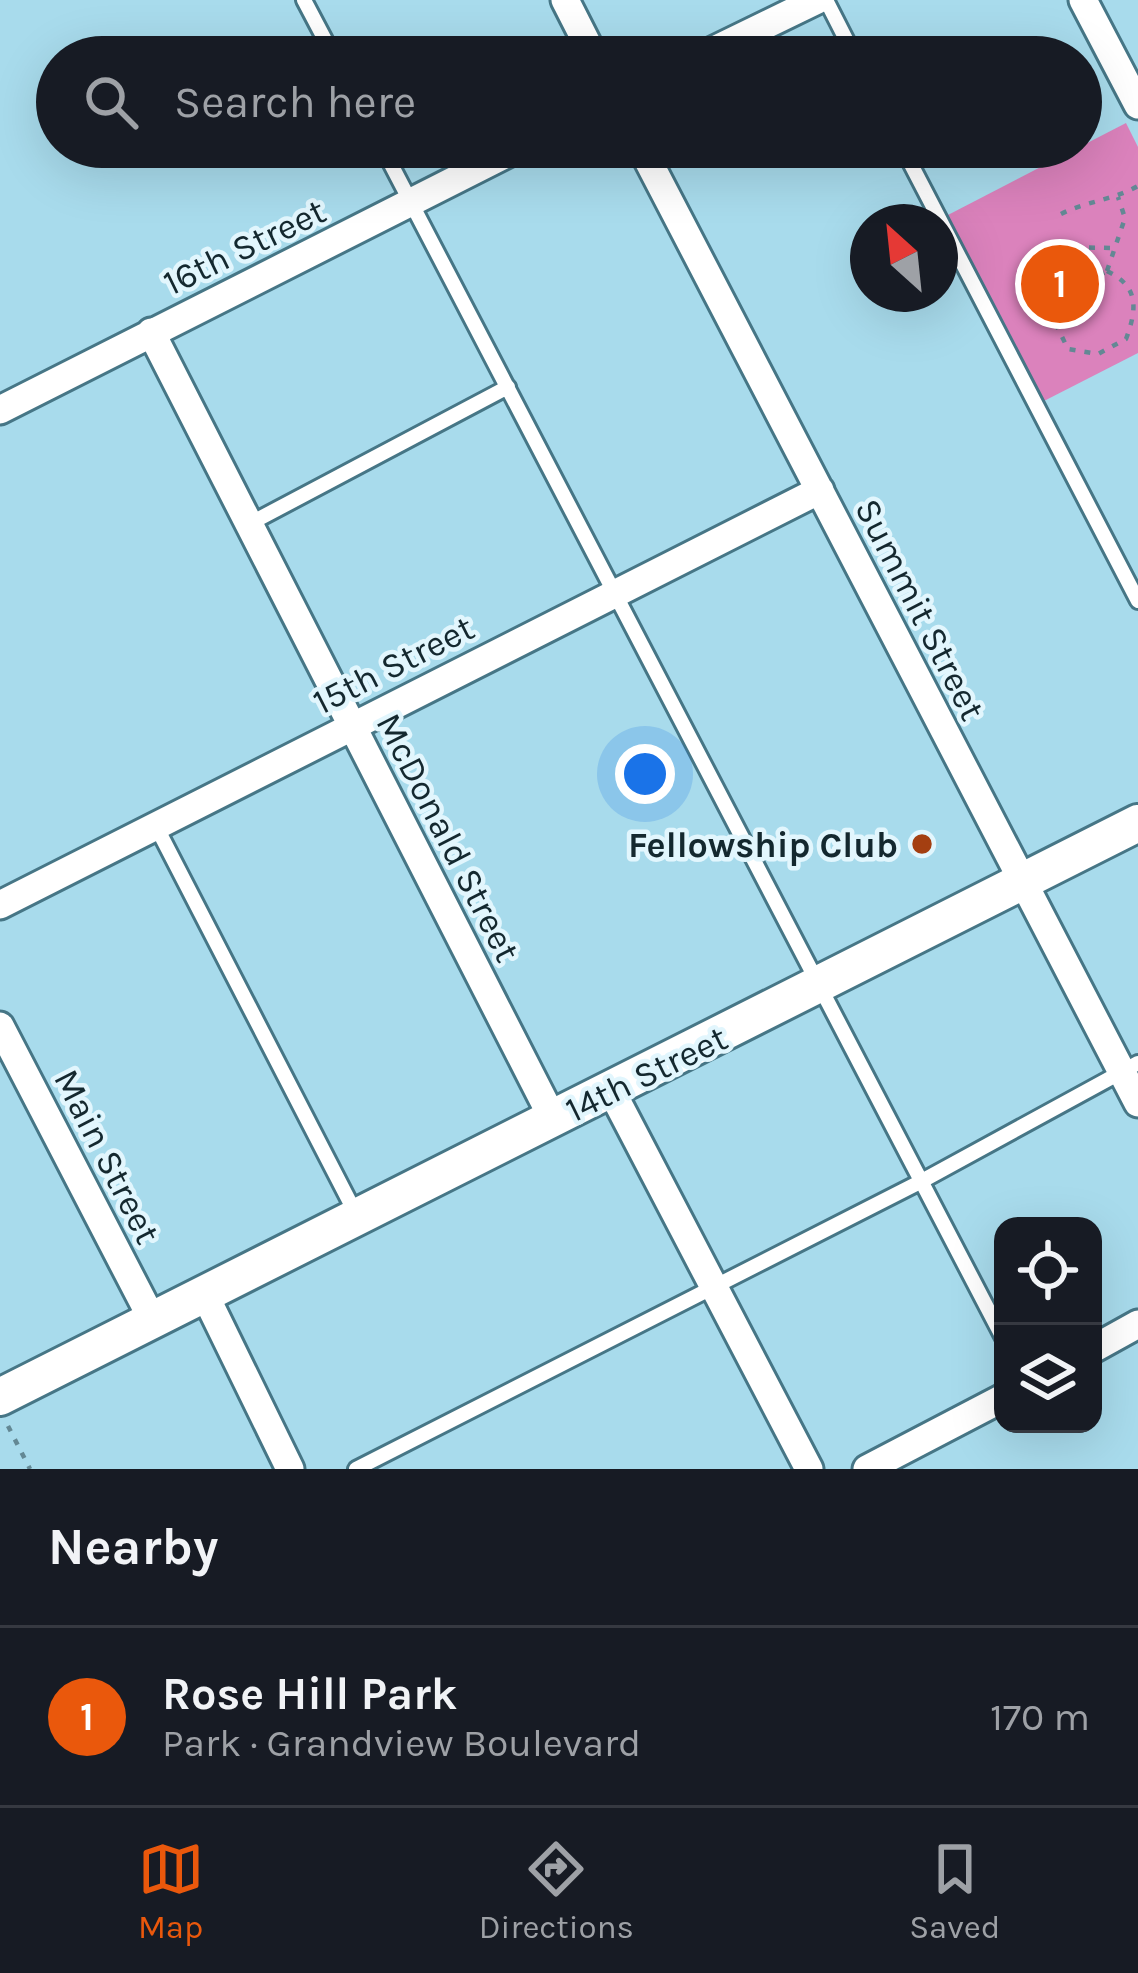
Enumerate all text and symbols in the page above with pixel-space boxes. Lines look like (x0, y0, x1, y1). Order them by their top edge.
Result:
search box (36, 36, 1102, 168)
icon: search (78, 69, 144, 135)
text: Search here (174, 76, 416, 128)
street label: 16th Street (157, 190, 332, 304)
north arrow (850, 204, 958, 312)
pin: 1 (1021, 239, 1099, 329)
street label: Summit Street (846, 492, 994, 727)
street label: 15th Street (306, 606, 481, 723)
street label: McDonald Street (367, 706, 529, 969)
your location (615, 744, 675, 804)
place label: Fellowship Club (628, 824, 898, 866)
marker: Fellowship Club (909, 831, 935, 857)
street label: 14th Street (559, 1017, 734, 1131)
street label: Main Street (45, 1062, 169, 1251)
map controls (994, 1217, 1102, 1433)
button: locate (994, 1217, 1102, 1325)
button: layers (994, 1325, 1102, 1433)
text: Nearby (48, 1517, 218, 1577)
text: Rose Hill Park (162, 1668, 457, 1720)
text: 1 (80, 1694, 94, 1740)
text: 170 m (990, 1694, 1090, 1740)
text: Park · Grandview Boulevard (162, 1720, 641, 1766)
tab: Map (138, 1836, 204, 1946)
tab: Directions (479, 1836, 634, 1946)
tab: Saved (909, 1836, 1000, 1946)

